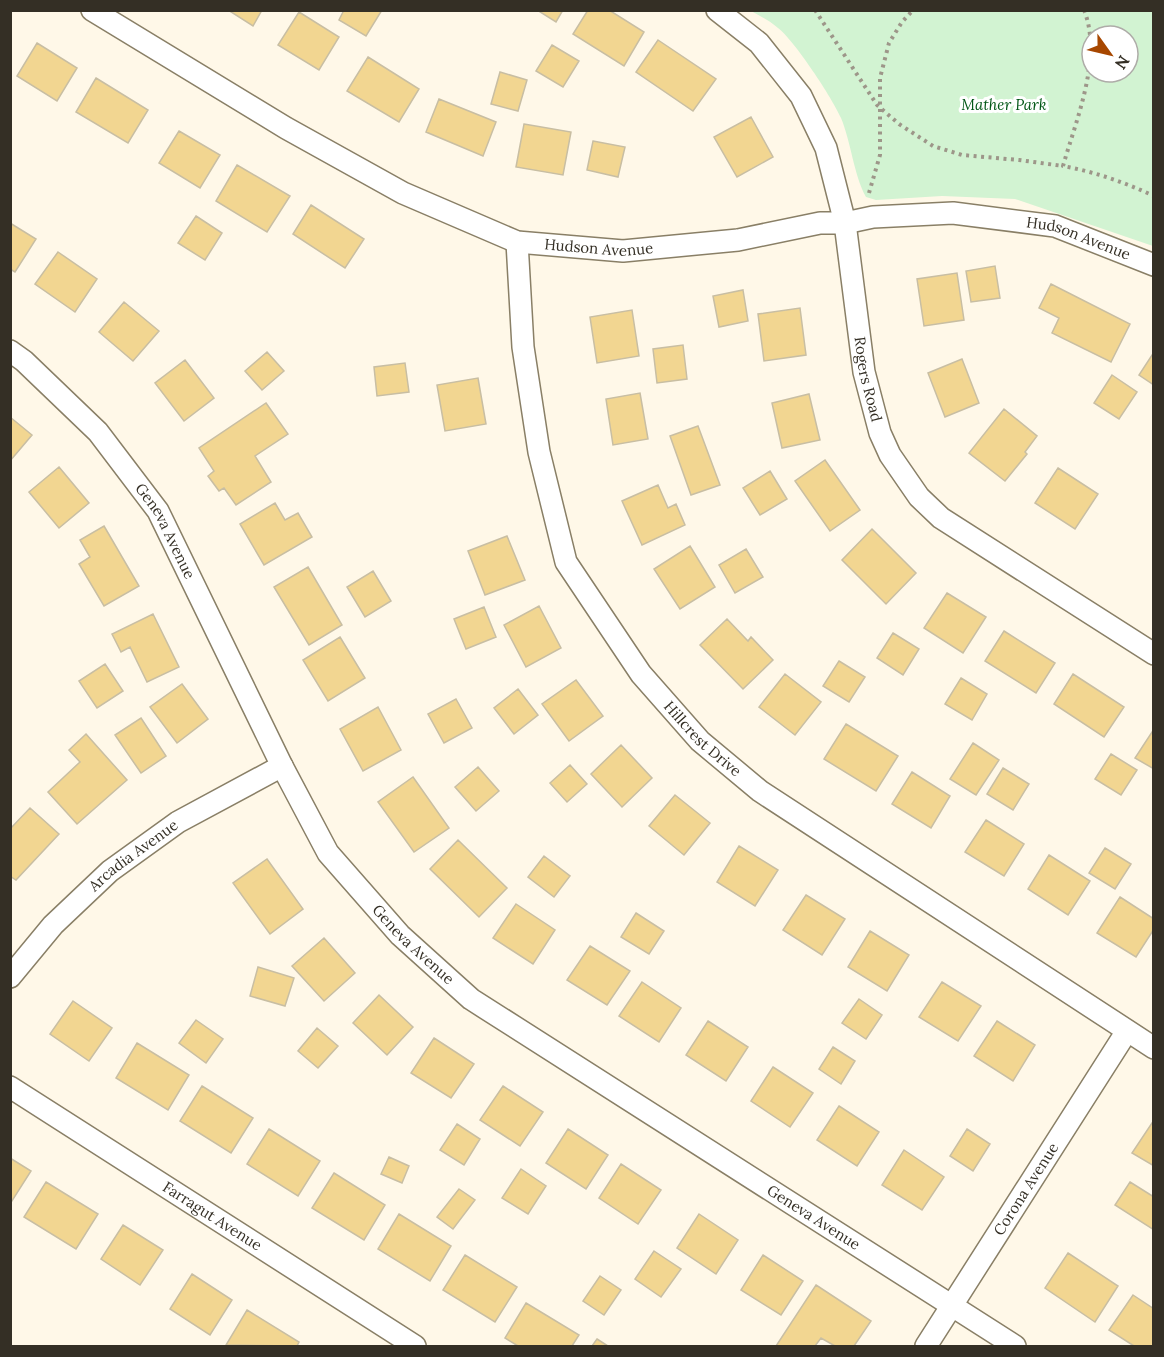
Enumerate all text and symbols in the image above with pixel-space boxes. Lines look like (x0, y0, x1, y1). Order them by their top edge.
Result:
north arrow (1080, 24, 1140, 84)
text: N (1111, 52, 1134, 73)
park label: Mather Park (961, 95, 1047, 114)
street label: Hudson Avenue (1025, 212, 1133, 264)
street label: Hudson Avenue (544, 234, 654, 260)
street label: Rogers Road (851, 335, 887, 424)
street label: Geneva Avenue (131, 479, 200, 582)
street label: Hillcrest Drive (660, 697, 745, 780)
street label: Arcadia Avenue (84, 815, 182, 896)
street label: Geneva Avenue (369, 900, 458, 988)
street label: Corona Avenue (989, 1139, 1062, 1239)
street label: Farragut Avenue (159, 1177, 266, 1255)
street label: Geneva Avenue (764, 1180, 864, 1254)

